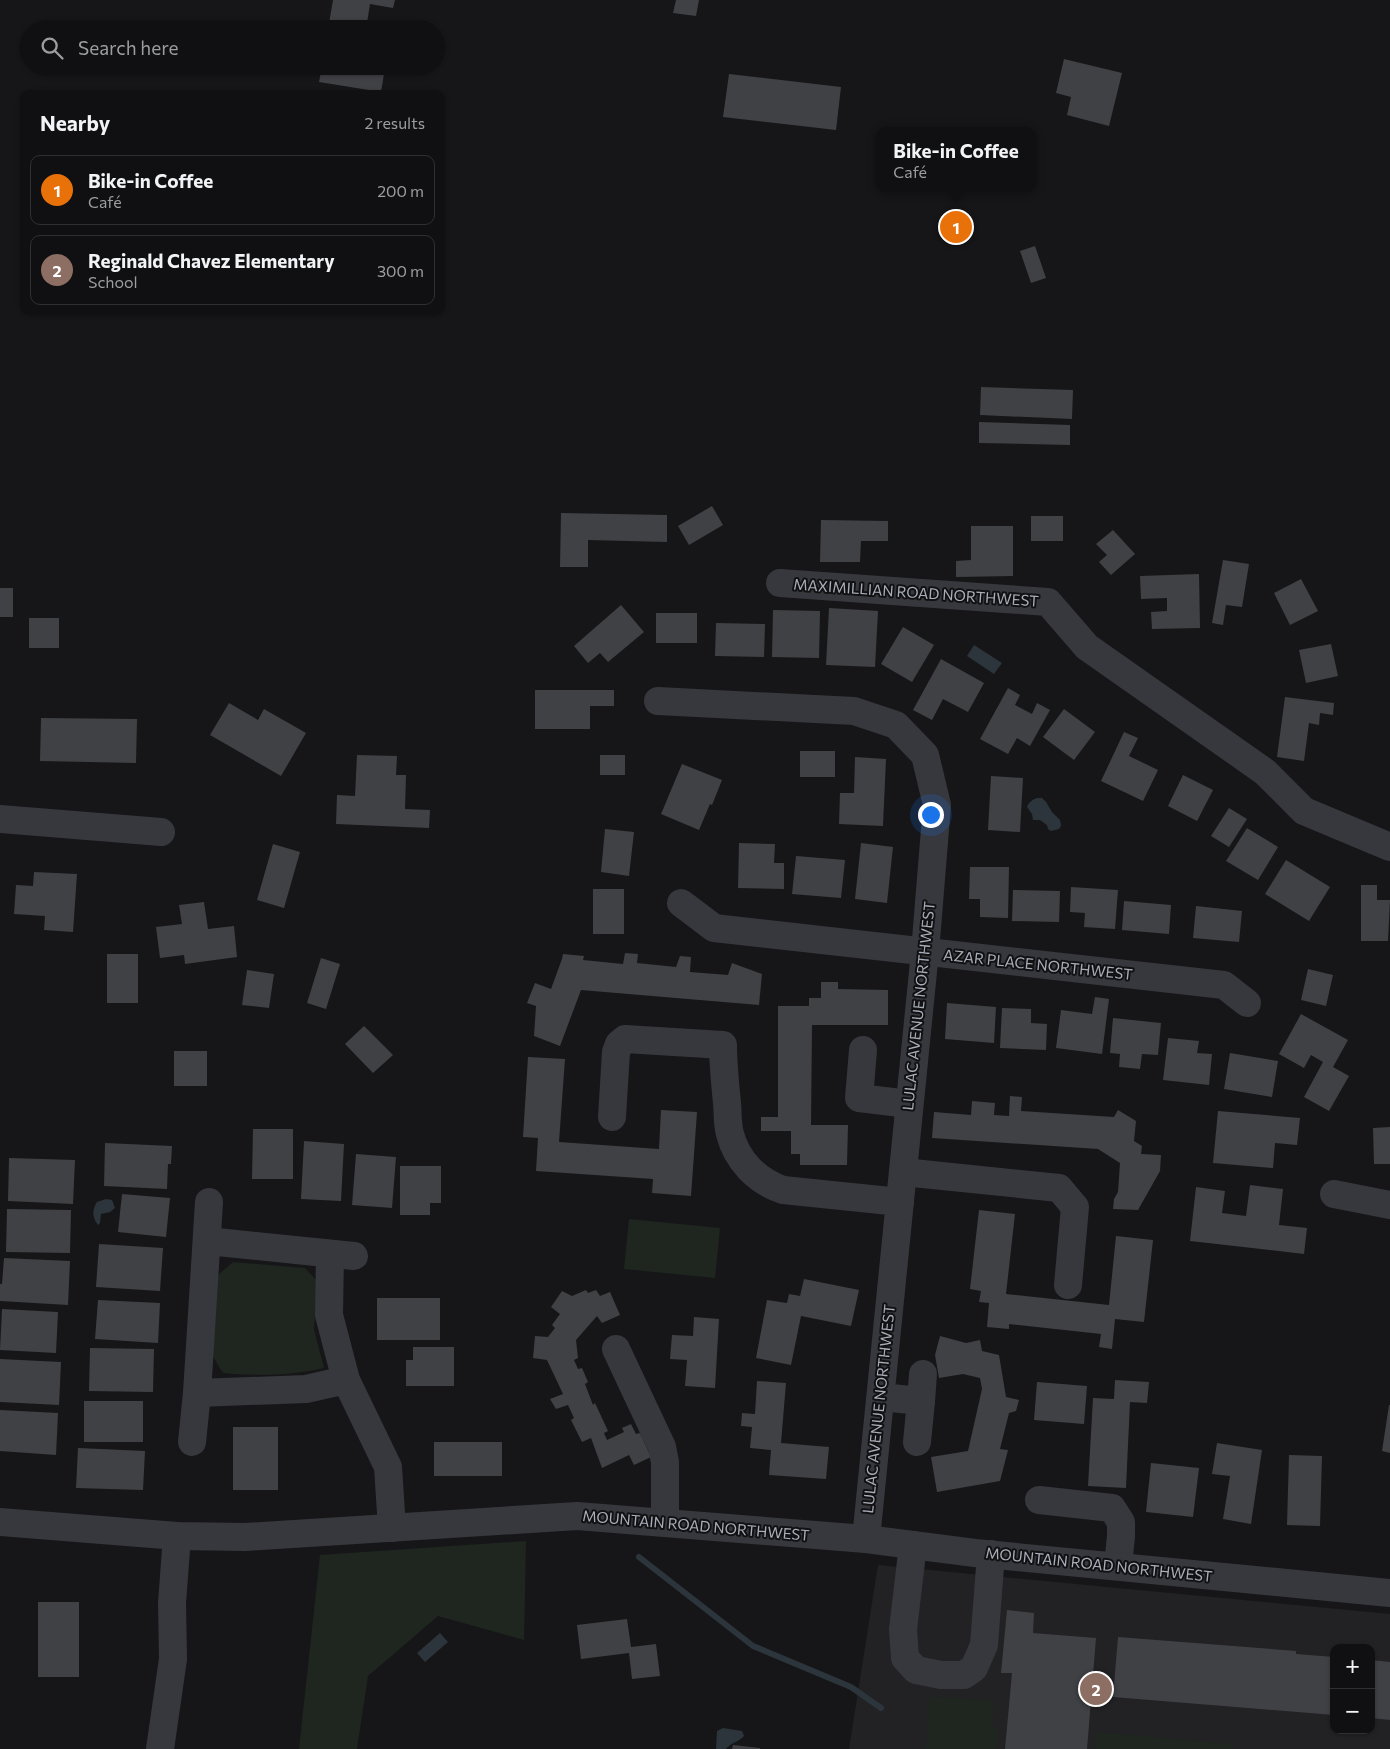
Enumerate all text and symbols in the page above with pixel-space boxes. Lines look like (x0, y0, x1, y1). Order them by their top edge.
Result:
search box (20, 20, 445, 75)
icon: search (38, 34, 66, 62)
text: Search here (78, 36, 178, 59)
text: Nearby (40, 110, 110, 135)
text: 2 results (364, 113, 425, 132)
popup (876, 127, 1036, 192)
text: Bike-in Coffee (893, 139, 1019, 162)
text: Café (893, 162, 927, 181)
text: Bike-in Coffee (88, 169, 213, 192)
text: 1 (53, 181, 61, 200)
text: 200 m (377, 181, 424, 200)
text: Café (88, 192, 122, 211)
pin: 1 (940, 208, 972, 246)
text: Reginald Chavez Elementary (88, 249, 335, 272)
text: 2 (52, 261, 62, 280)
text: 300 m (377, 261, 424, 280)
text: School (88, 272, 138, 291)
street label: MAXIMILLIAN ROAD NORTHWEST (793, 574, 1040, 610)
your location (918, 802, 944, 828)
street label: LULAC AVENUE NORTHWEST (898, 900, 938, 1111)
street label: AZAR PLACE NORTHWEST (943, 945, 1134, 983)
street label: LULAC AVENUE NORTHWEST (858, 1303, 898, 1514)
street label: MOUNTAIN ROAD NORTHWEST (582, 1506, 811, 1544)
street label: MOUNTAIN ROAD NORTHWEST (985, 1543, 1214, 1585)
map controls (1330, 1644, 1375, 1734)
button: + (1330, 1644, 1375, 1689)
pin: 2 (1080, 1670, 1112, 1708)
button: − (1330, 1689, 1375, 1734)

